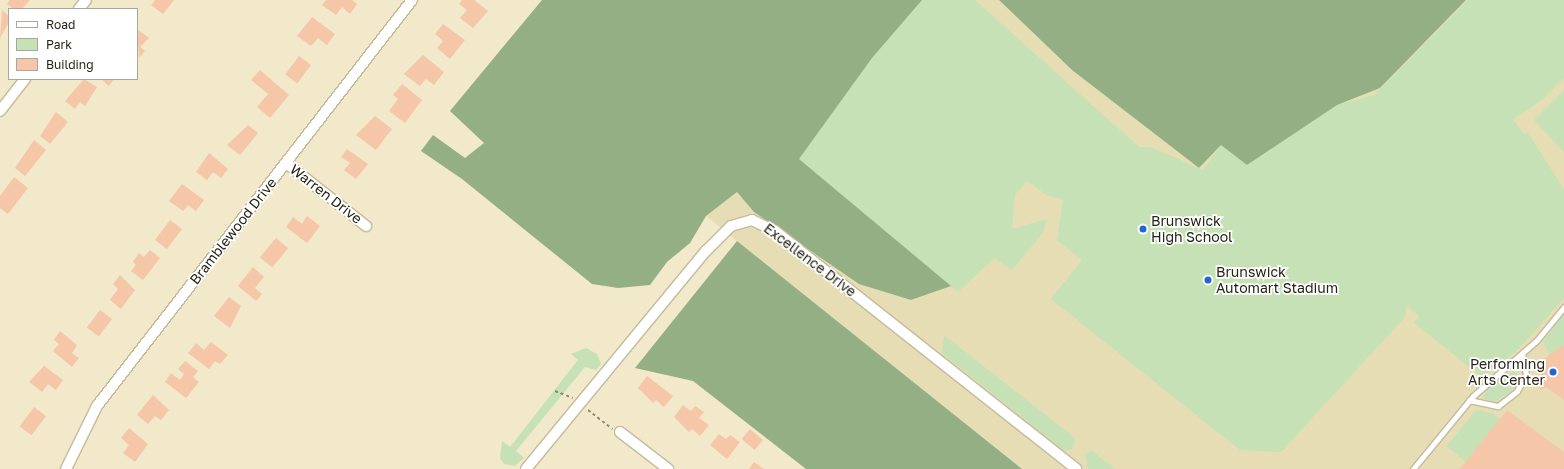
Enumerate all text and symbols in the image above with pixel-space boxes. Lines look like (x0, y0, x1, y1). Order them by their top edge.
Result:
legend (8, 8, 138, 80)
text: Road (46, 17, 75, 32)
text: Park (46, 37, 72, 52)
text: Building (46, 57, 94, 72)
street label: Warren Drive (287, 161, 365, 227)
street label: Bramblewood Drive (186, 174, 280, 288)
place label: Brunswick High School (1151, 213, 1233, 246)
street label: Excellence Drive (761, 220, 859, 300)
marker: Brunswick High School (1138, 224, 1148, 234)
place label: Brunswick Automart Stadium (1216, 264, 1338, 296)
marker: Brunswick Automart Stadium (1203, 275, 1213, 285)
place label: Performing Arts Center (1468, 356, 1545, 388)
marker: Performing Arts Center (1548, 367, 1558, 377)

